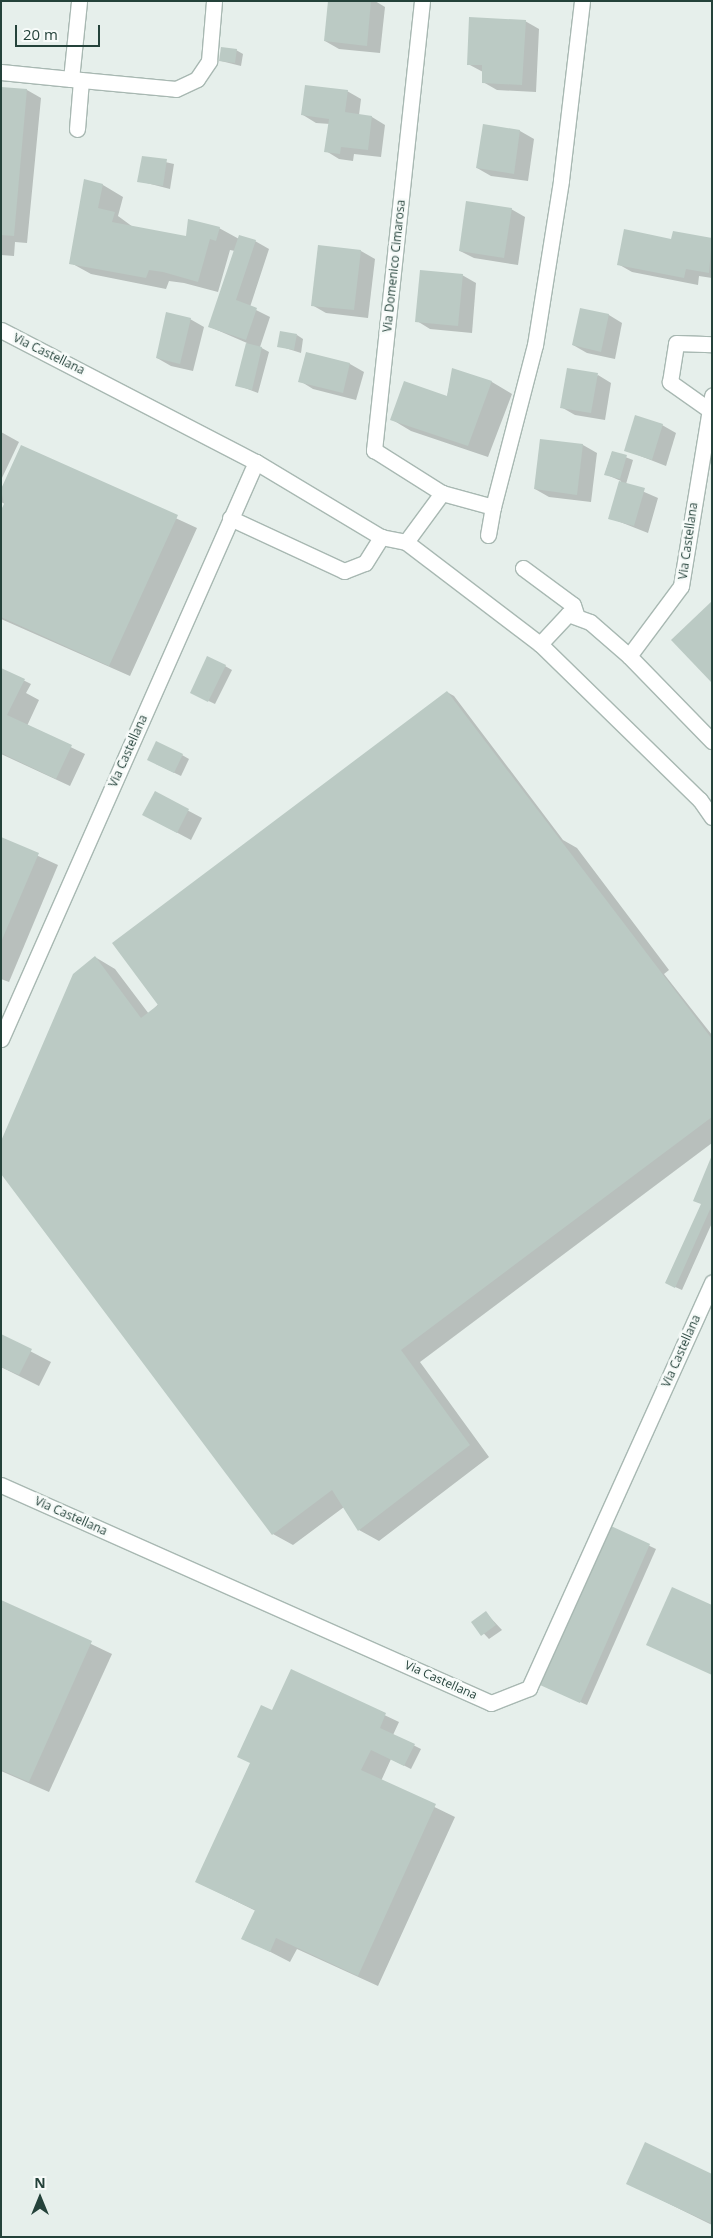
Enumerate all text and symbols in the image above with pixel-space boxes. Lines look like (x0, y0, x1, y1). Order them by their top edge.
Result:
scale bar (18, 15, 102, 47)
text: 20 m (23, 24, 58, 44)
street label: Via Domenico Cimarosa (380, 199, 408, 333)
street label: Via Castellana (11, 331, 87, 377)
street label: Via Castellana (675, 502, 701, 580)
street label: Via Castellana (106, 713, 150, 789)
street label: Via Castellana (659, 1313, 703, 1389)
street label: Via Castellana (33, 1494, 109, 1538)
street label: Via Castellana (403, 1658, 479, 1702)
north arrow (15, 2173, 65, 2223)
text: N (34, 2173, 46, 2192)

